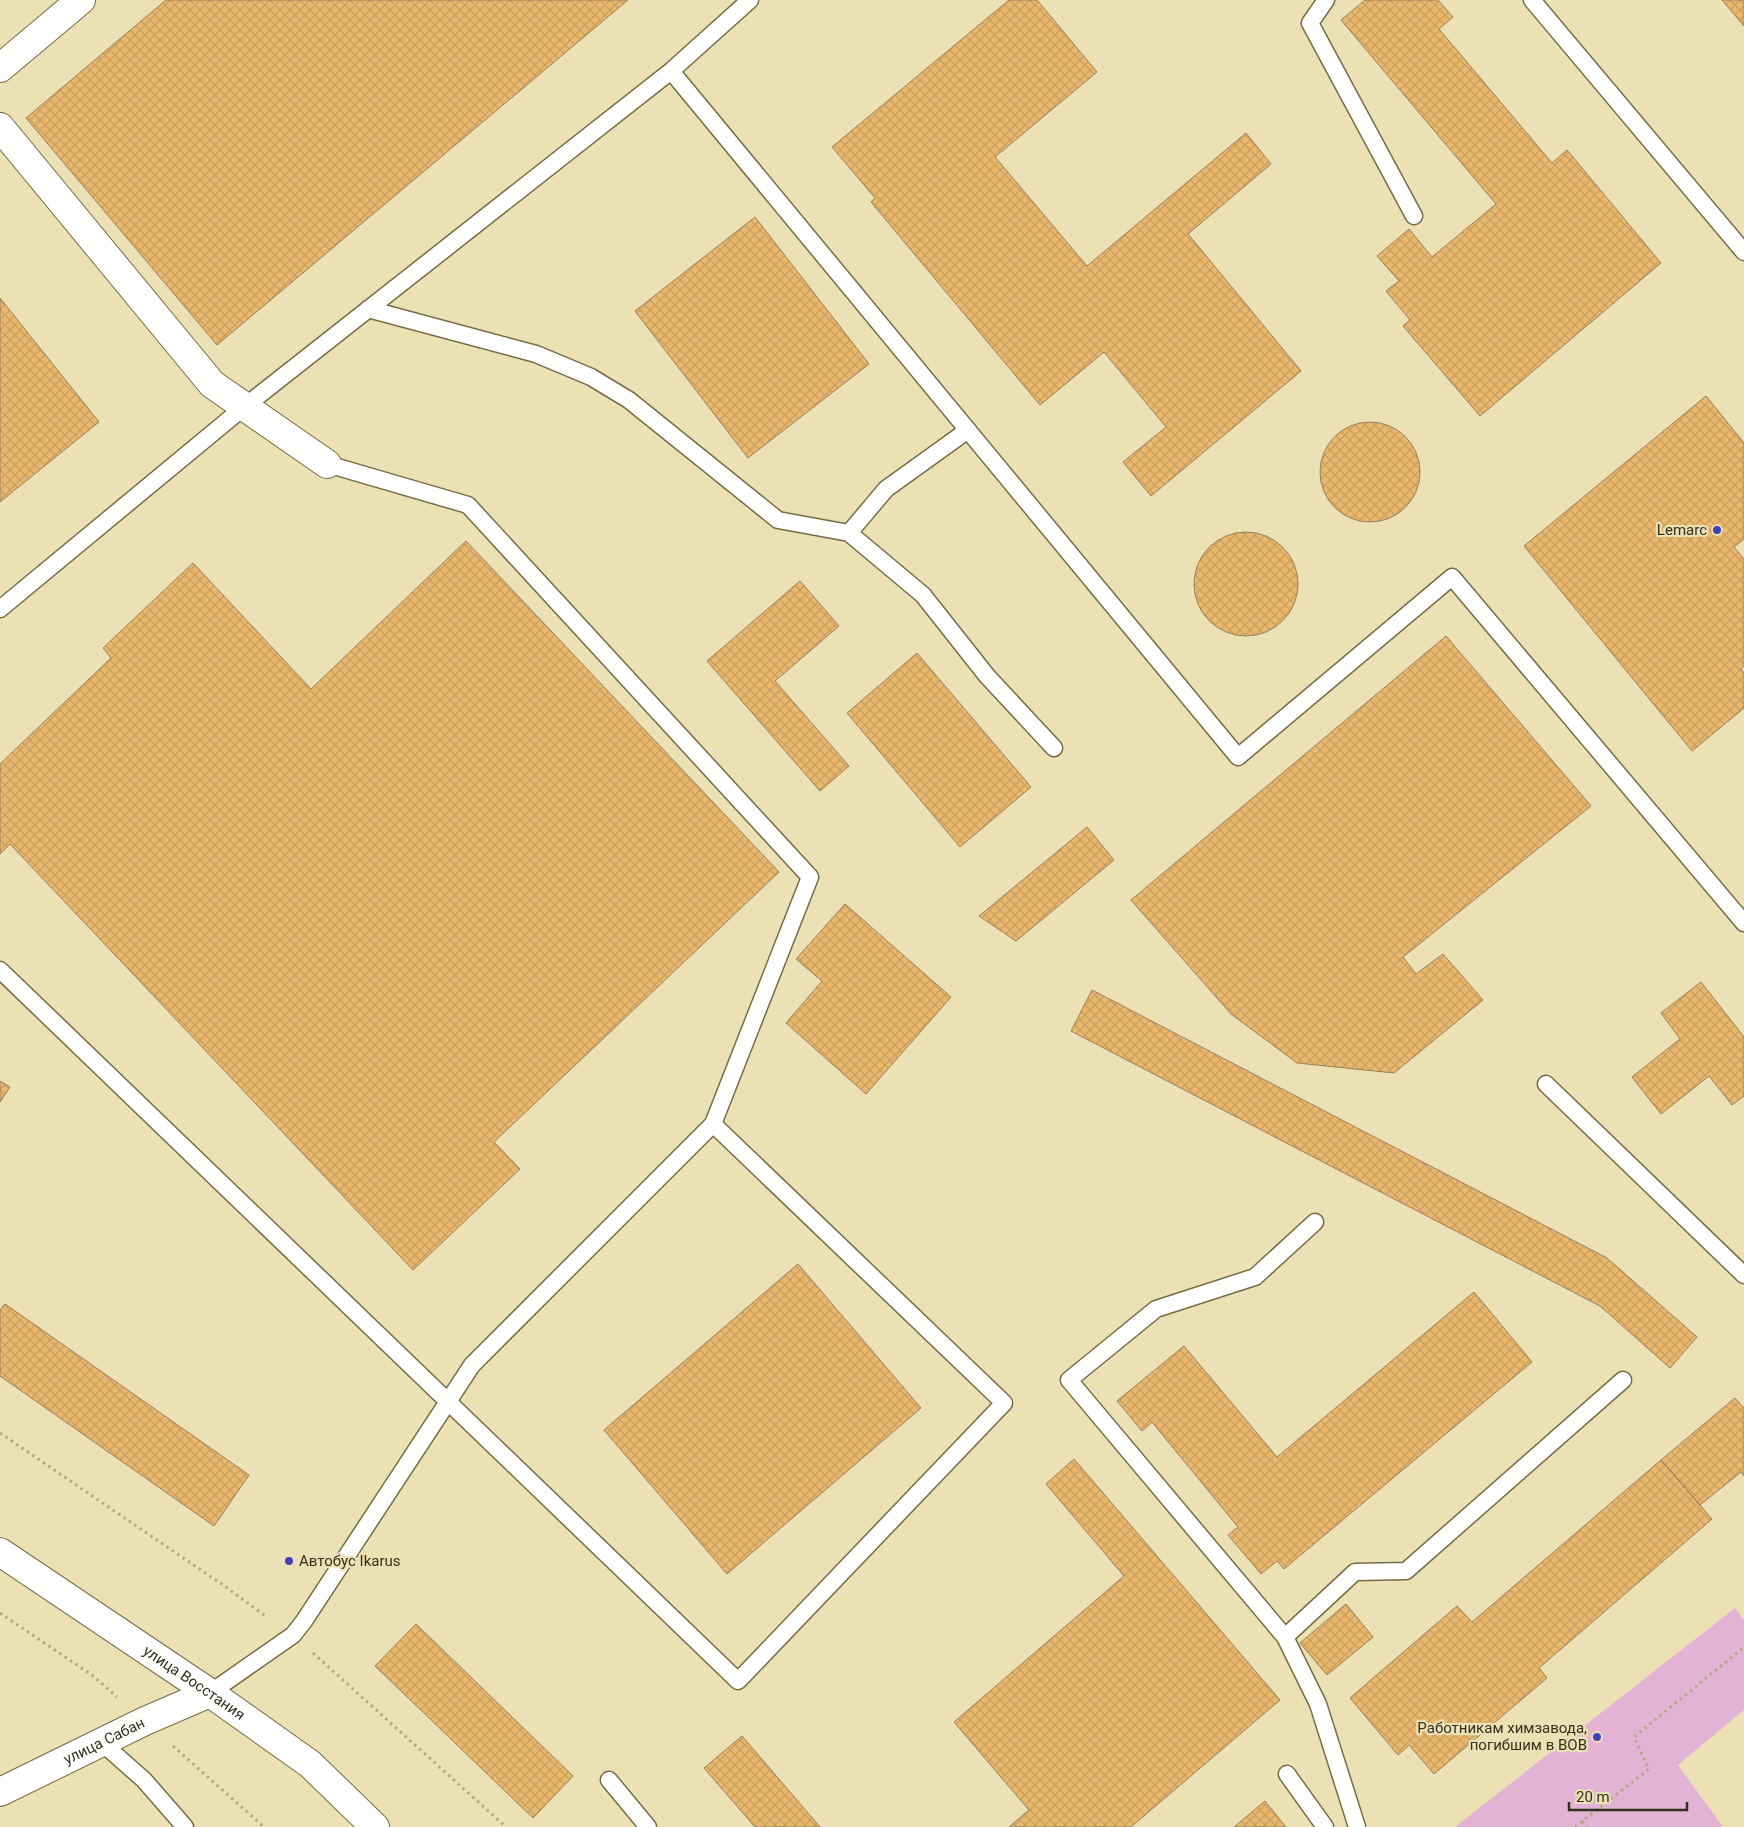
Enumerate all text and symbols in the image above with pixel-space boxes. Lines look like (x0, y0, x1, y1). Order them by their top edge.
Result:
place label: Lemarc (1657, 521, 1707, 539)
marker: Lemarc (1711, 524, 1723, 536)
place label: Автобус Ikarus (299, 1552, 401, 1570)
marker: Автобус Ikarus (283, 1555, 295, 1567)
street label: улица Восстания (140, 1642, 248, 1724)
street label: улица Сабан (61, 1714, 148, 1768)
place label: Работникам химзавода, погибшим в ВОВ (1417, 1719, 1587, 1754)
marker: Работникам химзавода, погибшим в ВОВ (1591, 1731, 1603, 1743)
scale bar (1569, 1780, 1686, 1812)
text: 20 m (1576, 1788, 1610, 1806)

